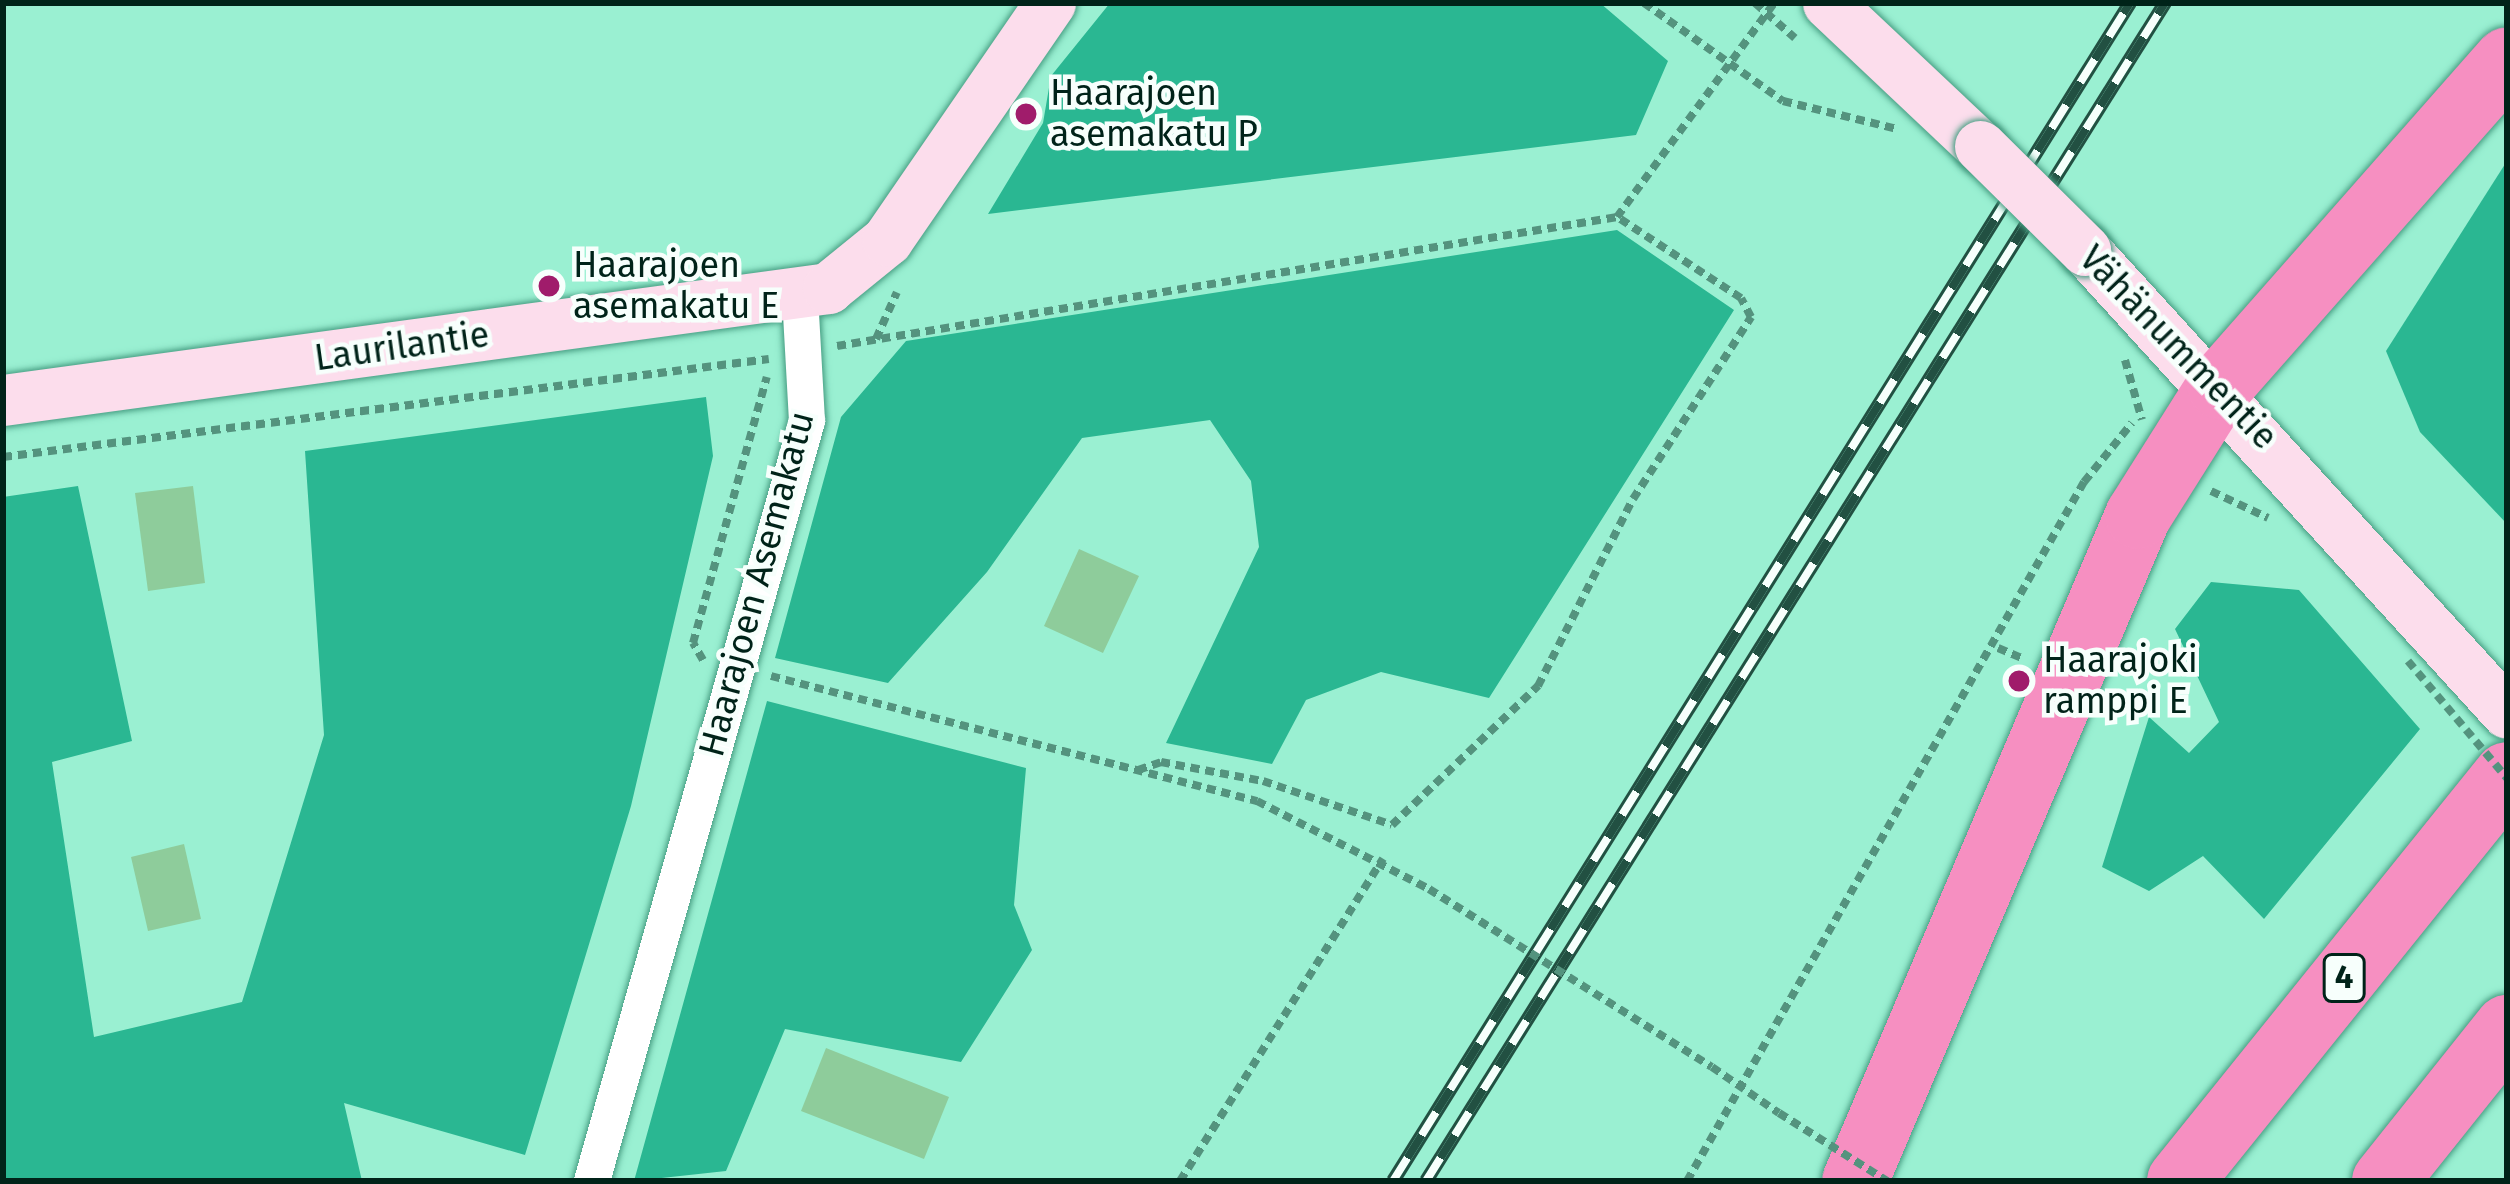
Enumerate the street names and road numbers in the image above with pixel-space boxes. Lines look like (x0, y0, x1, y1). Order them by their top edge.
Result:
street label: Vähänummentie (2070, 237, 2286, 459)
street label: Laurilantie (312, 313, 492, 381)
street label: Haarajoen Asemakatu (690, 407, 824, 761)
road number: 4 (2320, 951, 2368, 1005)

